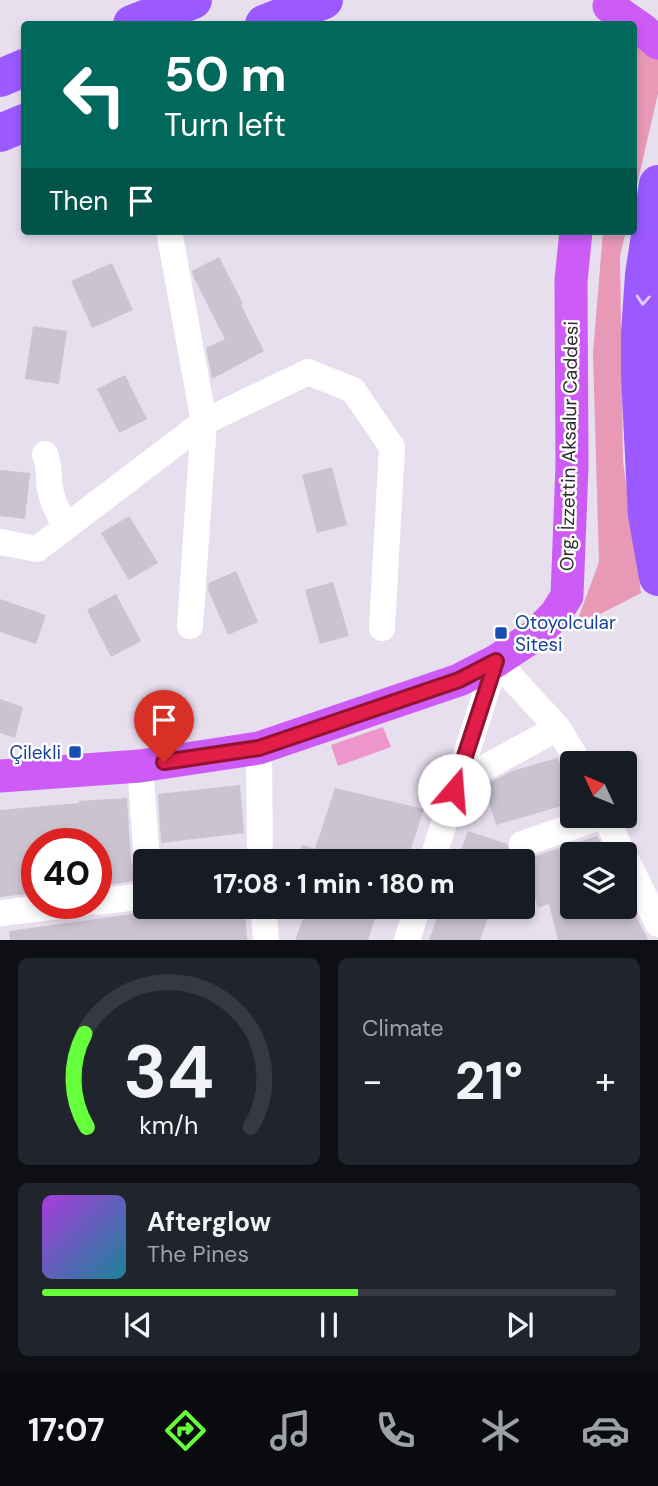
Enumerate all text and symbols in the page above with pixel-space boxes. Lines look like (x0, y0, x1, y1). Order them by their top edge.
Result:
text: 50 m (164, 42, 287, 106)
icon: left (49, 49, 140, 140)
text: Turn left (164, 104, 286, 146)
icon: arrive (122, 182, 160, 220)
text: Then (49, 184, 108, 218)
one-way arrow (635, 295, 650, 306)
street label: Org. İzzettin Aksalur Caddesi (554, 321, 584, 571)
place label: Otoyolcular Sitesi (515, 610, 616, 657)
marker: Otoyolcular Sitesi (493, 625, 509, 641)
pin (134, 690, 194, 762)
icon: arrive (145, 701, 183, 739)
place label: Çilekli (9, 740, 61, 765)
marker: Çilekli (67, 744, 83, 760)
north arrow (560, 751, 637, 828)
map controls (560, 751, 637, 919)
position arrow (417, 753, 491, 827)
speed limit sign: 40 (21, 828, 112, 919)
button: layers (560, 842, 637, 919)
text: 17:08 · 1 min · 180 m (213, 867, 455, 901)
text: Climate (362, 1013, 444, 1043)
text: 34 (123, 1026, 215, 1121)
text: 21° (455, 1047, 523, 1115)
text: − (362, 1056, 383, 1106)
text: + (595, 1056, 616, 1106)
text: km/h (139, 1109, 199, 1142)
text: Afterglow (147, 1205, 271, 1239)
text: The Pines (147, 1239, 249, 1269)
icon: previous (119, 1306, 157, 1344)
icon: pause (310, 1306, 348, 1344)
icon: next (501, 1306, 539, 1344)
icon: directions (161, 1406, 210, 1455)
icon: music (266, 1406, 315, 1455)
icon: phone (371, 1406, 420, 1455)
icon: climate (476, 1406, 525, 1455)
icon: car (581, 1406, 630, 1455)
text: 17:07 (28, 1409, 105, 1451)

